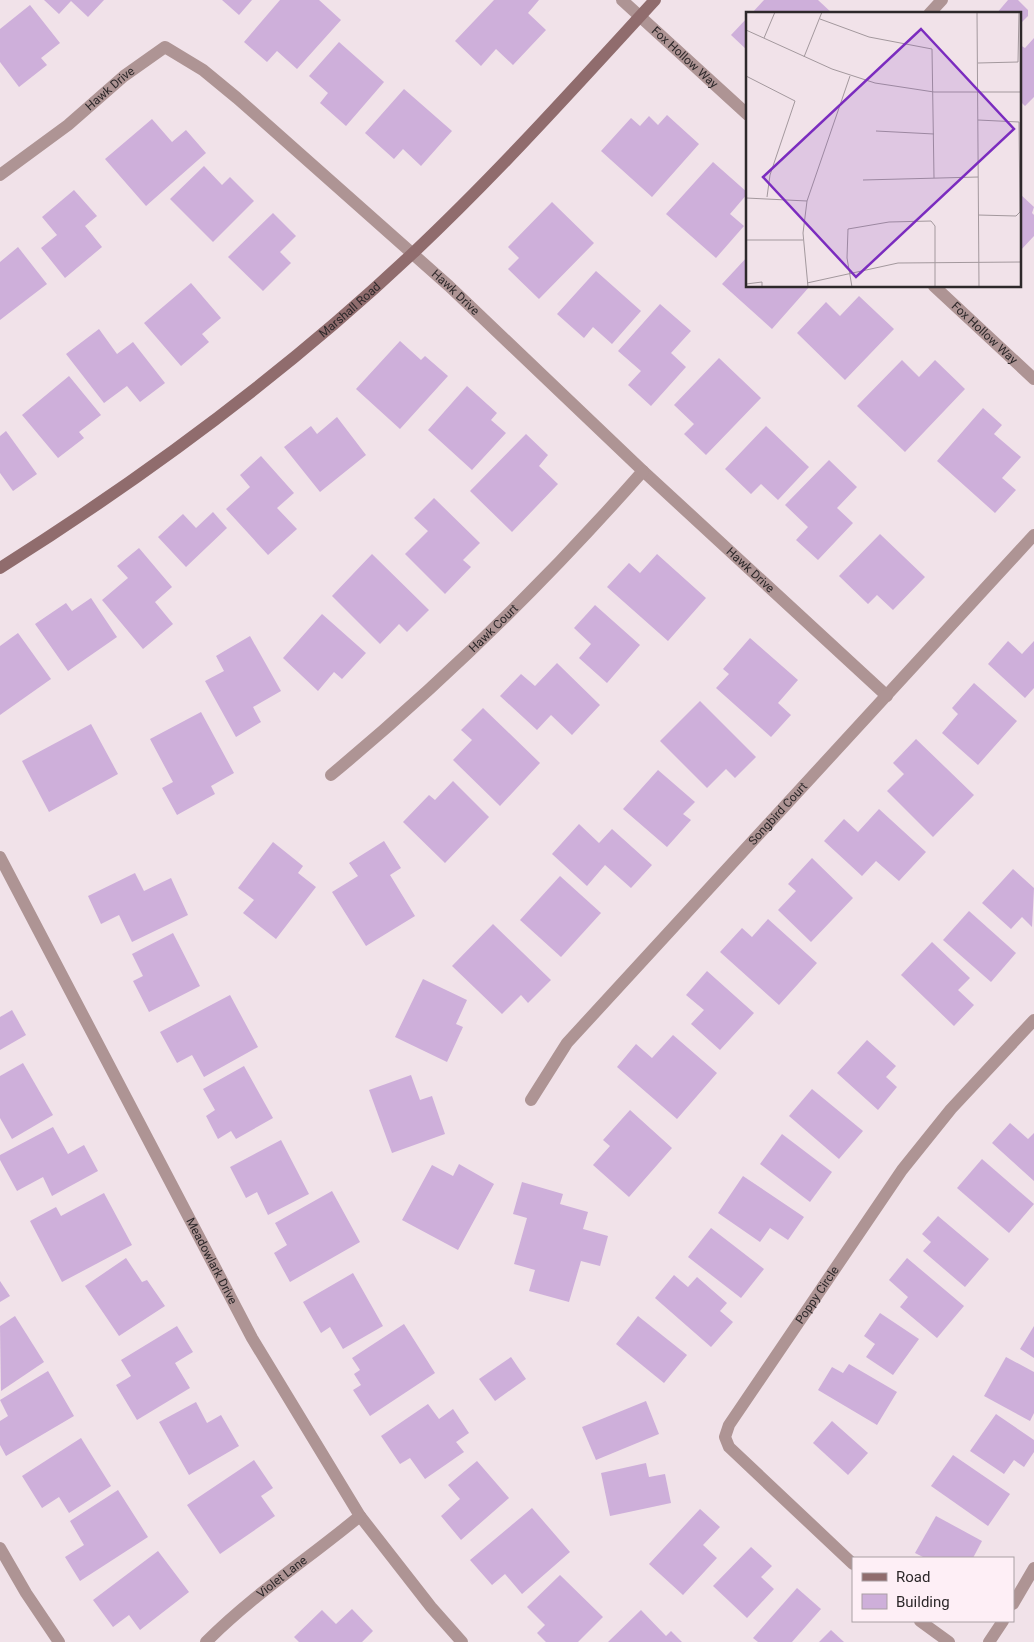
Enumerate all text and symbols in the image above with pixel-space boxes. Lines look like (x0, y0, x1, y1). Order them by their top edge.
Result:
inset map (746, 12, 1022, 288)
street label: Fox Hollow Way (649, 24, 721, 91)
street label: Hawk Drive (83, 64, 137, 113)
street label: Hawk Drive (429, 267, 482, 318)
street label: Marshall Road (316, 280, 383, 341)
street label: Fox Hollow Way (949, 299, 1021, 367)
street label: Hawk Drive (724, 544, 777, 596)
street label: Hawk Court (466, 601, 521, 655)
street label: Songbird Court (746, 779, 810, 848)
street label: Meadowlark Drive (183, 1215, 240, 1307)
street label: Poppy Circle (793, 1263, 842, 1327)
street label: Violet Lane (254, 1553, 310, 1601)
legend (852, 1557, 1014, 1622)
text: Road (896, 1568, 930, 1586)
text: Building (896, 1593, 950, 1611)

